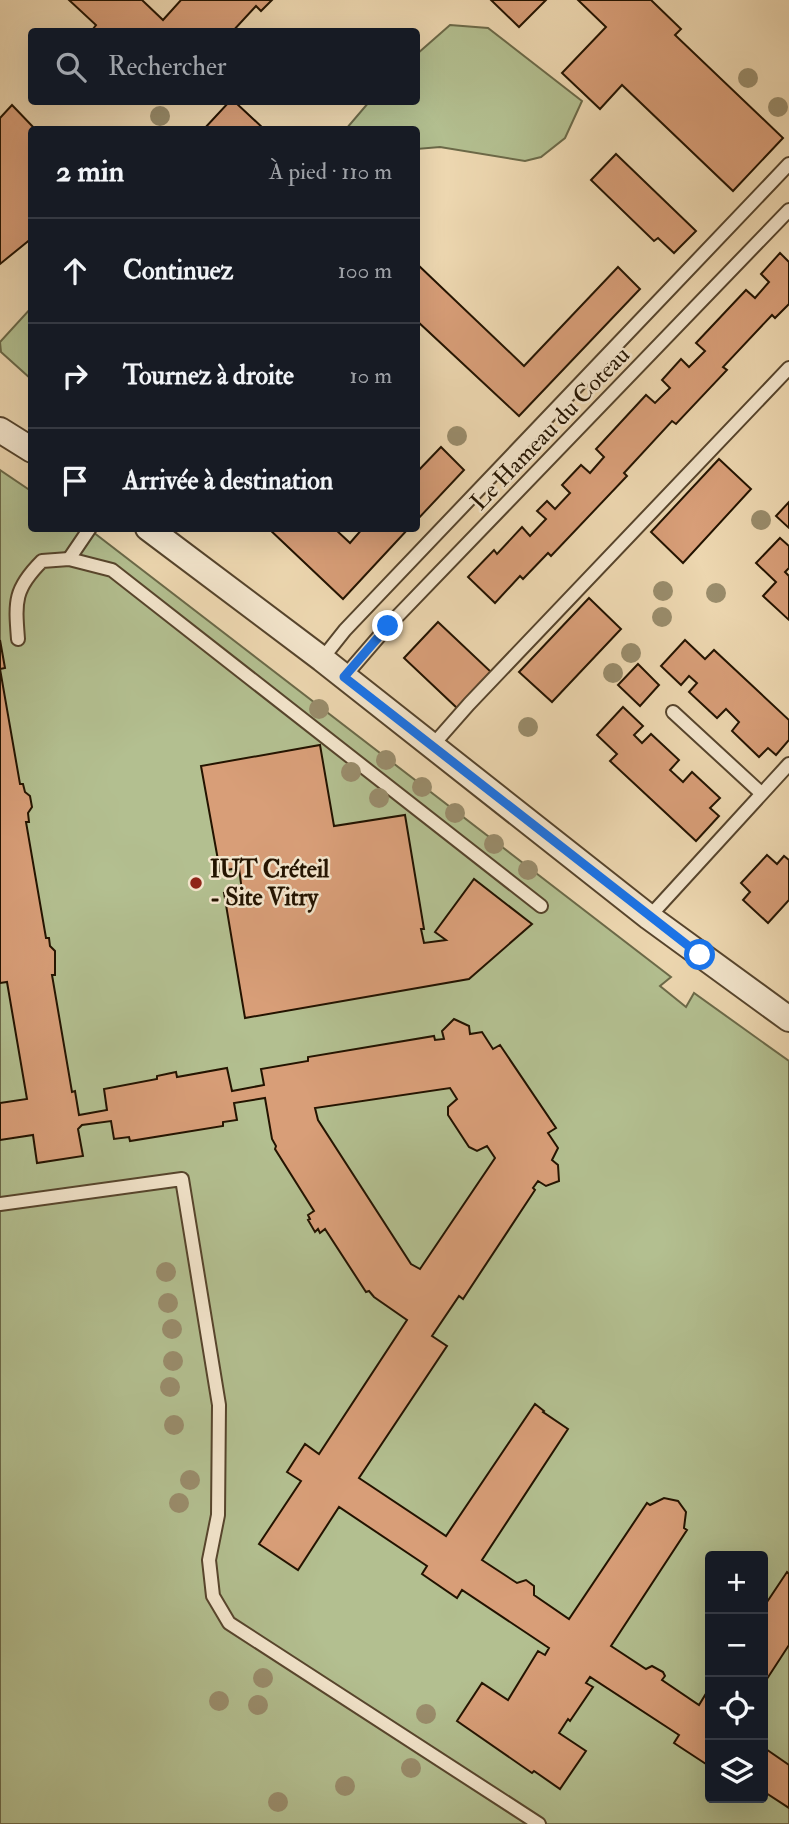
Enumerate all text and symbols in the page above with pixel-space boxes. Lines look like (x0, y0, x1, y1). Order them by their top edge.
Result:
search box (28, 28, 420, 105)
icon: search (52, 48, 90, 86)
text: Rechercher (108, 51, 227, 83)
text: 2 min (56, 153, 124, 190)
text: À pied · 110 m (269, 157, 392, 186)
icon: ahead (56, 252, 94, 290)
text: Continuez (123, 255, 233, 287)
text: 100 m (338, 256, 392, 285)
street label: Le Hameau du Coteau (464, 340, 637, 517)
icon: right (56, 357, 94, 395)
text: Tournez à droite (123, 360, 294, 392)
text: 10 m (349, 361, 392, 390)
icon: arrive (56, 462, 94, 500)
text: Arrivée à destination (123, 465, 333, 497)
route end (372, 610, 403, 641)
place label: IUT Créteil - Site Vitry (210, 854, 330, 913)
marker: IUT Créteil - Site Vitry (188, 875, 204, 891)
route start (684, 939, 715, 970)
map controls (705, 1551, 768, 1803)
button: + (705, 1551, 768, 1614)
button: − (705, 1614, 768, 1677)
button: locate (705, 1677, 768, 1740)
button: layers (705, 1740, 768, 1803)

